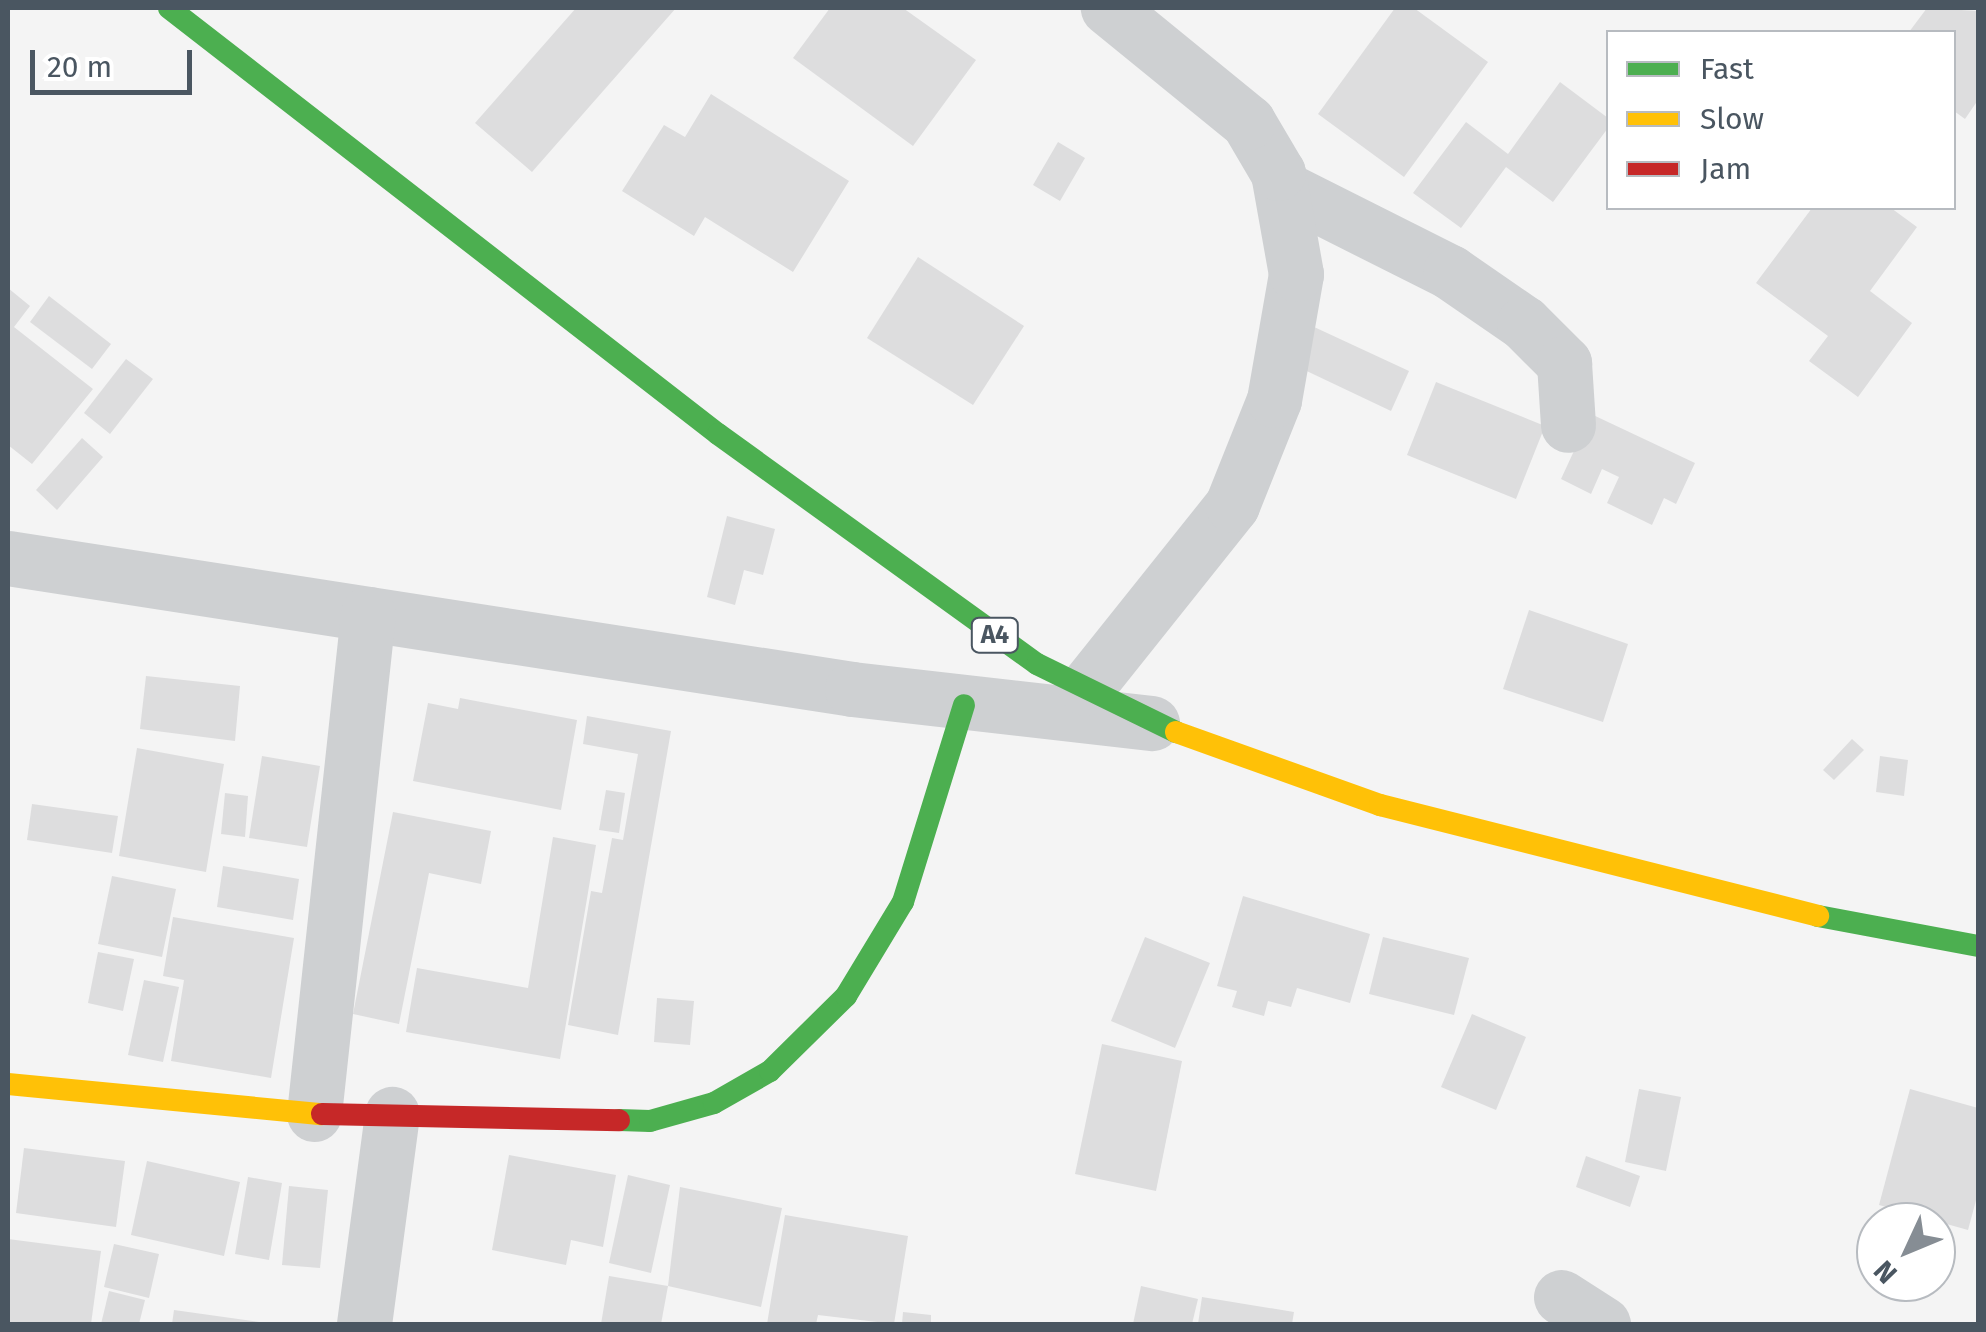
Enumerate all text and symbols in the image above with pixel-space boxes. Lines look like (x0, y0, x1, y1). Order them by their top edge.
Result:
scale bar (35, 30, 198, 92)
legend (1606, 30, 1956, 210)
text: 20 m (47, 49, 112, 85)
text: Fast (1700, 51, 1754, 87)
text: Slow (1700, 101, 1764, 137)
text: Jam (1700, 151, 1751, 187)
road number: A4 (970, 615, 1020, 655)
north arrow (1856, 1202, 1956, 1302)
text: N (1867, 1254, 1904, 1290)

